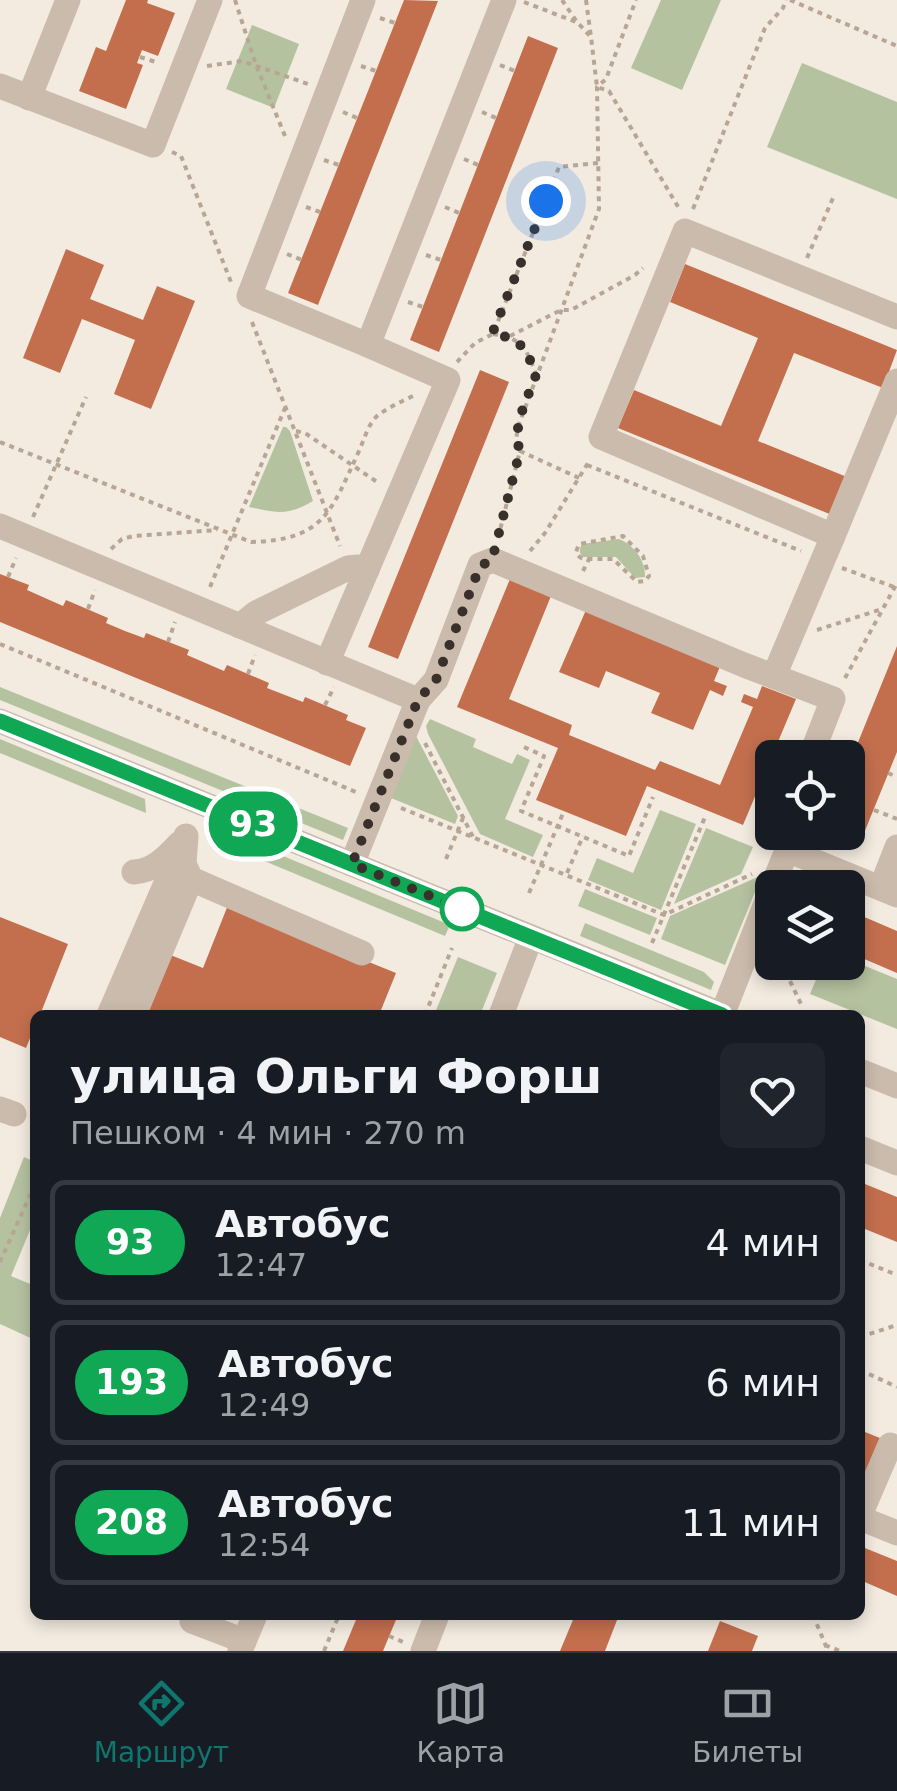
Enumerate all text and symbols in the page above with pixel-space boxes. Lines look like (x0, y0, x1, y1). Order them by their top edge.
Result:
your location (521, 176, 571, 226)
map controls (755, 740, 865, 980)
button: locate (755, 740, 865, 850)
line badge: 93 (208, 792, 298, 856)
text: 93 (229, 804, 277, 844)
button: layers (755, 870, 865, 980)
unlabelled marker (441, 888, 483, 930)
button: heart (720, 1043, 825, 1148)
text: улица Ольги Форш (70, 1048, 602, 1104)
text: Пешком · 4 мин · 270 m (70, 1114, 466, 1152)
text: Автобус (215, 1202, 390, 1246)
text: 4 мин (706, 1221, 820, 1265)
text: 93 (106, 1222, 154, 1262)
text: 12:47 (215, 1246, 307, 1284)
text: Автобус (218, 1342, 393, 1386)
text: 6 мин (706, 1361, 820, 1405)
text: 193 (95, 1362, 168, 1402)
text: 12:49 (218, 1386, 310, 1424)
text: Автобус (218, 1482, 393, 1526)
text: 11 мин (681, 1501, 820, 1545)
text: 208 (95, 1502, 168, 1542)
text: 12:54 (218, 1526, 310, 1564)
tab: Маршрут (94, 1676, 229, 1769)
tab: Карта (417, 1676, 505, 1769)
tab: Билеты (692, 1676, 803, 1769)

